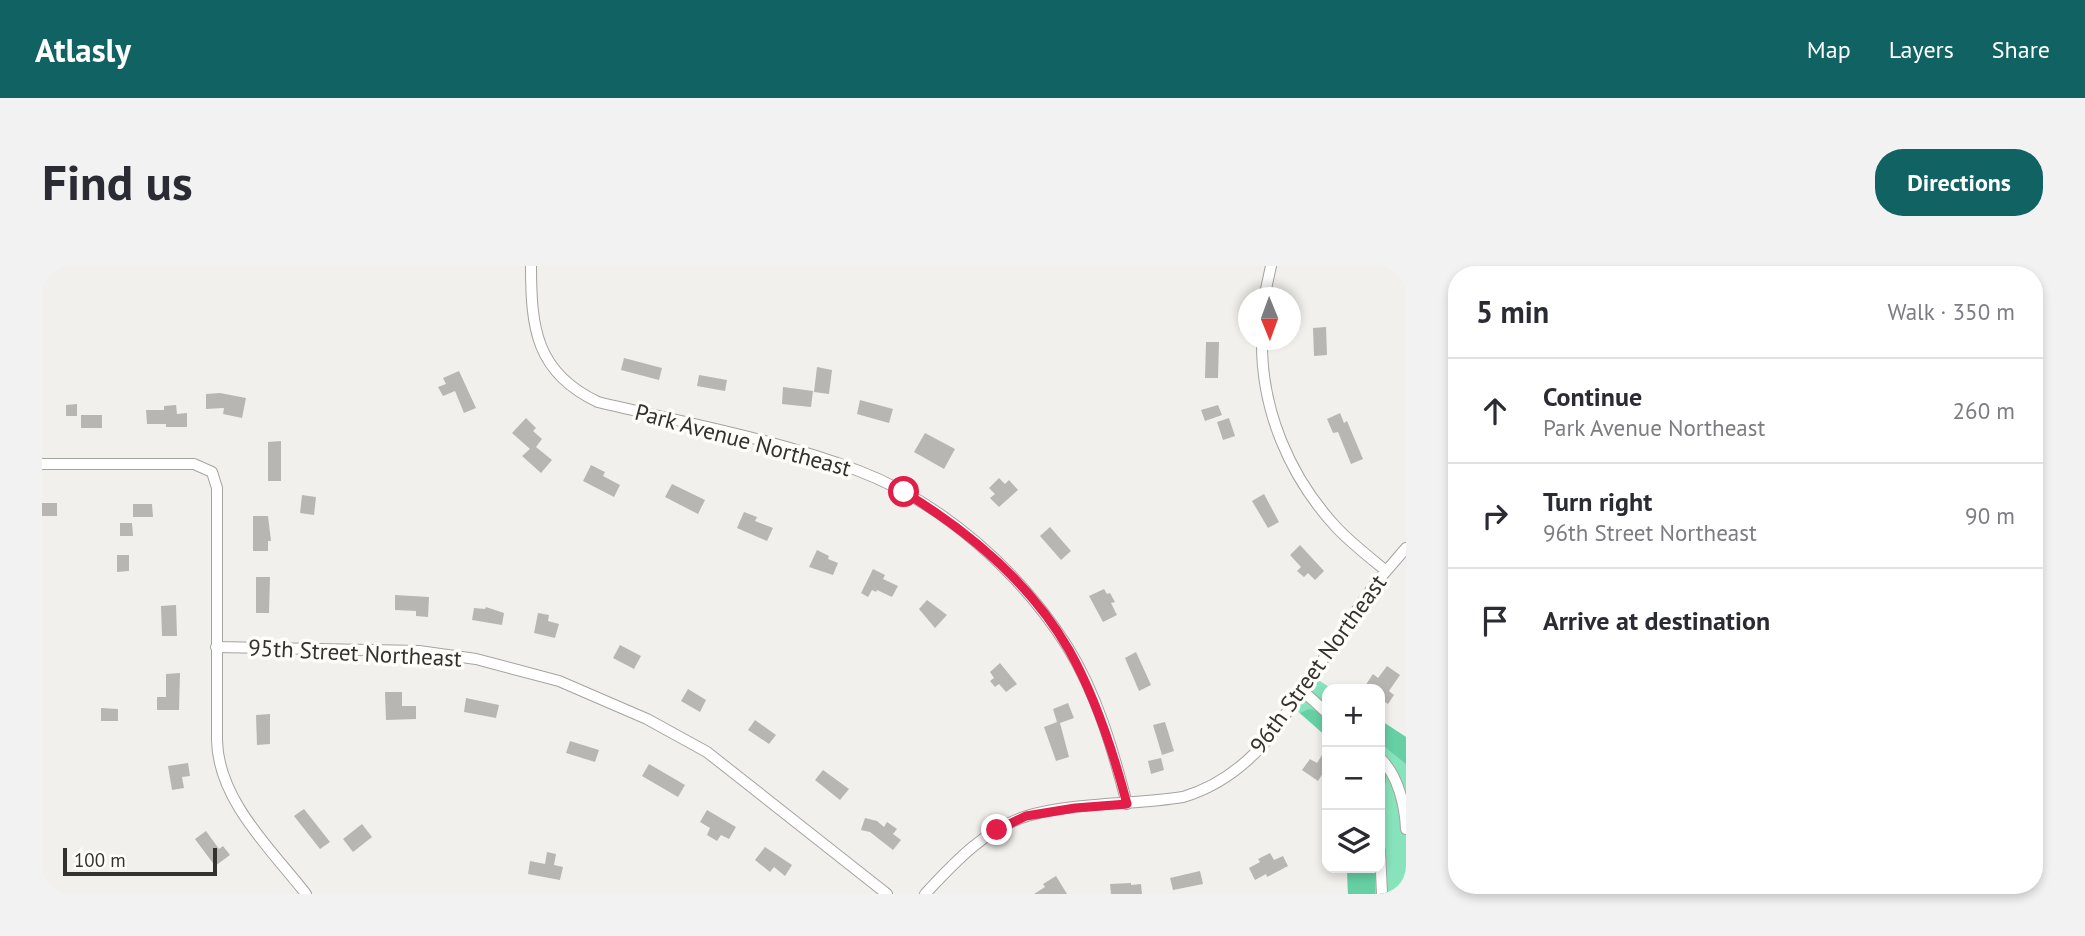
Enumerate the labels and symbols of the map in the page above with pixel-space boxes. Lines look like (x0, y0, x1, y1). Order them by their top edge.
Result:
north arrow (1238, 287, 1301, 350)
street label: Park Avenue Northeast (632, 397, 854, 482)
route start (888, 476, 919, 507)
street label: 96th Street Northeast (1243, 569, 1392, 759)
street label: 95th Street Northeast (248, 632, 463, 673)
route end (981, 814, 1012, 845)
scale bar (63, 845, 217, 877)

